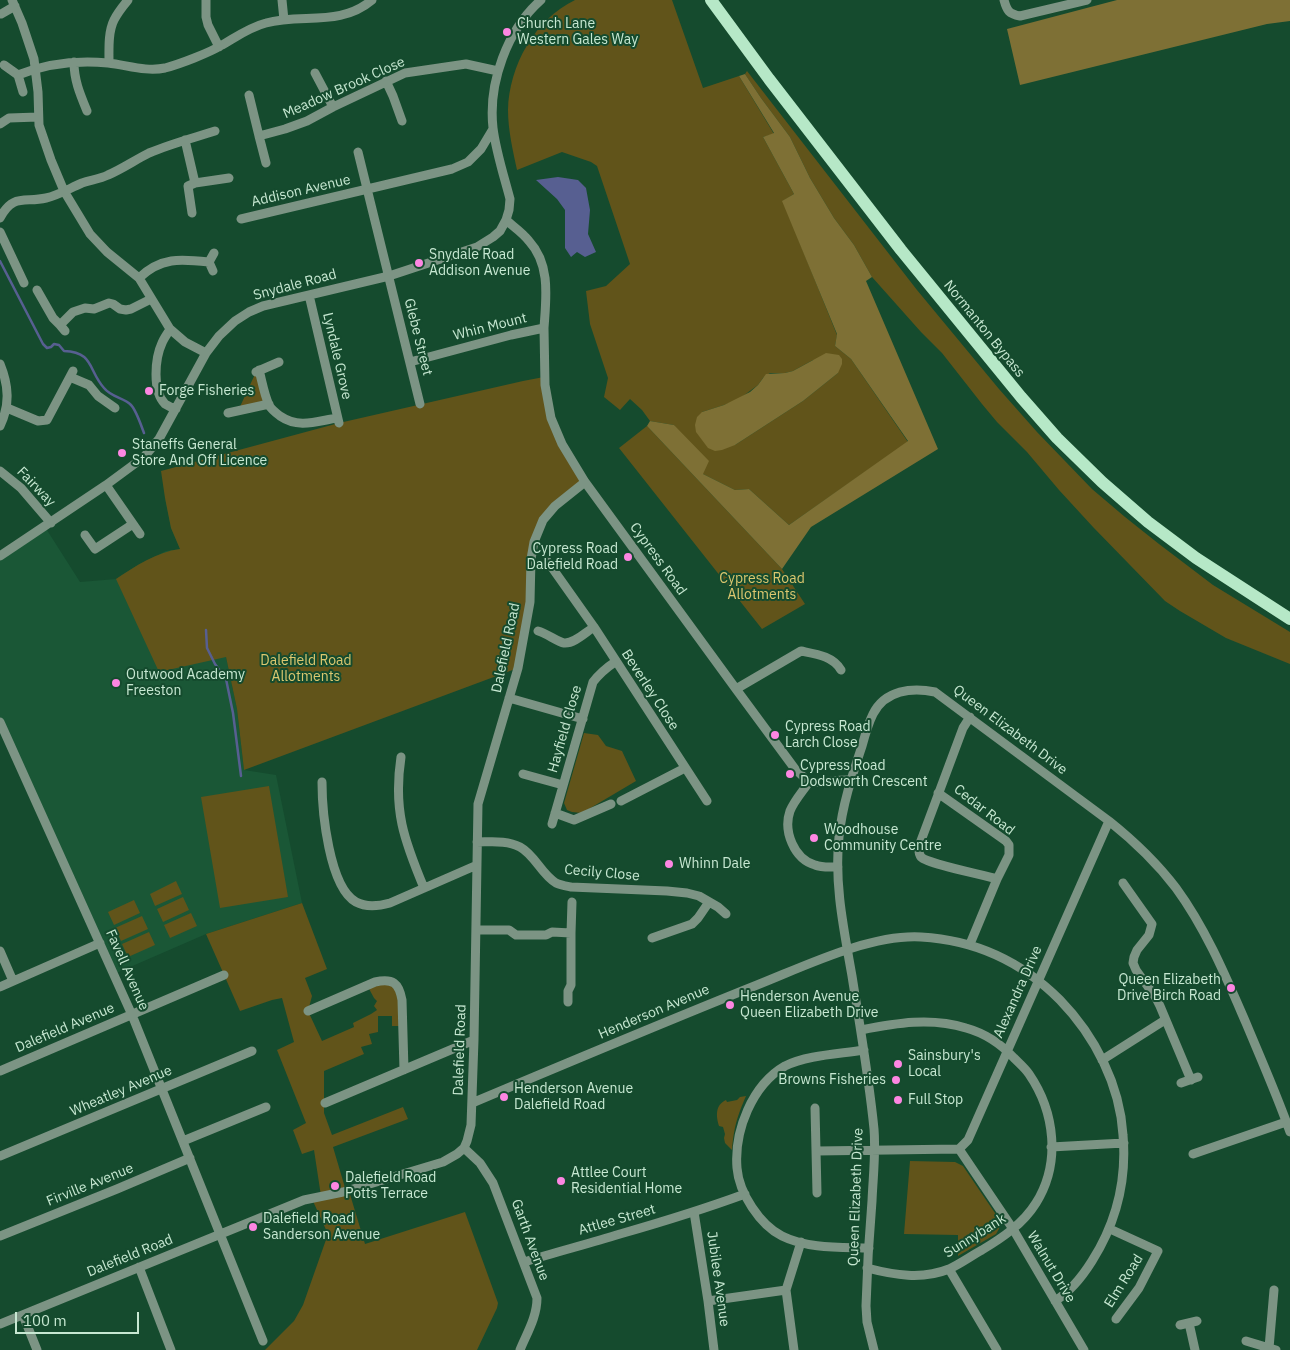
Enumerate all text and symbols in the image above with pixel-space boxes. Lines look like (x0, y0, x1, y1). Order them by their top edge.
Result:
place label: Church Lane Western Gales Way (517, 16, 638, 48)
marker: Church Lane Western Gales Way (501, 26, 513, 38)
street label: Meadow Brook Close (280, 54, 408, 122)
street label: Addison Avenue (250, 171, 352, 211)
place label: Snydale Road Addison Avenue (429, 247, 530, 280)
marker: Snydale Road Addison Avenue (413, 257, 425, 269)
street label: Snydale Road (252, 266, 338, 304)
street label: Normanton Bypass (940, 277, 1028, 381)
street label: Glebe Street (400, 297, 436, 377)
street label: Whin Mount (451, 310, 529, 344)
street label: Lyndale Grove (319, 311, 355, 401)
place label: Forge Fisheries (159, 383, 254, 399)
marker: Forge Fisheries (143, 385, 155, 397)
place label: Staneffs General Store And Off Licence (132, 437, 267, 470)
marker: Staneffs General Store And Off Licence (116, 447, 128, 459)
street label: Fairway (13, 464, 59, 510)
street label: Cypress Road (626, 519, 690, 599)
place label: Cypress Road Dalefield Road (527, 541, 618, 574)
marker: Cypress Road Dalefield Road (622, 551, 634, 563)
park label: Cypress Road Allotments (719, 571, 805, 604)
street label: Dalefield Road (488, 602, 524, 694)
street label: Beverley Close (618, 646, 682, 734)
park label: Dalefield Road Allotments (260, 653, 352, 686)
place label: Outwood Academy Freeston (126, 667, 245, 700)
marker: Outwood Academy Freeston (110, 677, 122, 689)
street label: Queen Elizabeth Drive (950, 682, 1070, 778)
street label: Hayfield Close (545, 683, 585, 775)
place label: Cypress Road Larch Close (785, 719, 871, 752)
marker: Cypress Road Larch Close (769, 729, 781, 741)
place label: Cypress Road Dodsworth Crescent (800, 758, 928, 790)
marker: Cypress Road Dodsworth Crescent (784, 768, 796, 780)
street label: Cedar Road (950, 781, 1018, 839)
place label: Woodhouse Community Centre (824, 822, 942, 854)
marker: Woodhouse Community Centre (808, 832, 820, 844)
place label: Whinn Dale (679, 856, 750, 872)
marker: Whinn Dale (663, 858, 675, 870)
street label: Cecily Close (564, 861, 640, 885)
street label: Favell Avenue (102, 927, 152, 1013)
street label: Alexandra Drive (990, 943, 1046, 1041)
place label: Queen Elizabeth Drive Birch Road (1117, 972, 1221, 1004)
street label: Henderson Avenue (596, 981, 712, 1043)
marker: Queen Elizabeth Drive Birch Road (1225, 982, 1237, 994)
place label: Henderson Avenue Queen Elizabeth Drive (740, 989, 878, 1022)
marker: Henderson Avenue Queen Elizabeth Drive (724, 999, 736, 1011)
street label: Dalefield Avenue (13, 1000, 117, 1056)
street label: Dalefield Road (450, 1004, 470, 1096)
place label: Sainsbury's Local (908, 1048, 981, 1080)
marker: Sainsbury's Local (892, 1058, 904, 1070)
street label: Wheatley Avenue (68, 1062, 174, 1120)
place label: Browns Fisheries (778, 1072, 886, 1088)
marker: Browns Fisheries (890, 1074, 902, 1086)
place label: Henderson Avenue Dalefield Road (514, 1081, 633, 1114)
marker: Henderson Avenue Dalefield Road (498, 1091, 510, 1103)
place label: Full Stop (908, 1092, 963, 1108)
marker: Full Stop (892, 1094, 904, 1106)
street label: Queen Elizabeth Drive (845, 1128, 867, 1266)
street label: Firville Avenue (44, 1160, 136, 1210)
place label: Attlee Court Residential Home (571, 1165, 682, 1198)
place label: Dalefield Road Potts Terrace (345, 1170, 436, 1202)
marker: Attlee Court Residential Home (555, 1175, 567, 1187)
marker: Dalefield Road Potts Terrace (329, 1180, 341, 1192)
street label: Garth Avenue (508, 1197, 552, 1283)
street label: Attlee Street (576, 1201, 658, 1239)
street label: Sunnybank (941, 1210, 1009, 1262)
place label: Dalefield Road Sanderson Avenue (263, 1211, 380, 1244)
marker: Dalefield Road Sanderson Avenue (247, 1221, 259, 1233)
street label: Walnut Drive (1023, 1228, 1079, 1306)
street label: Jubilee Avenue (703, 1230, 733, 1328)
street label: Dalefield Road (84, 1231, 176, 1281)
street label: Elm Road (1101, 1251, 1147, 1311)
scale bar (18, 1302, 141, 1334)
text: 100 m (23, 1311, 67, 1330)

